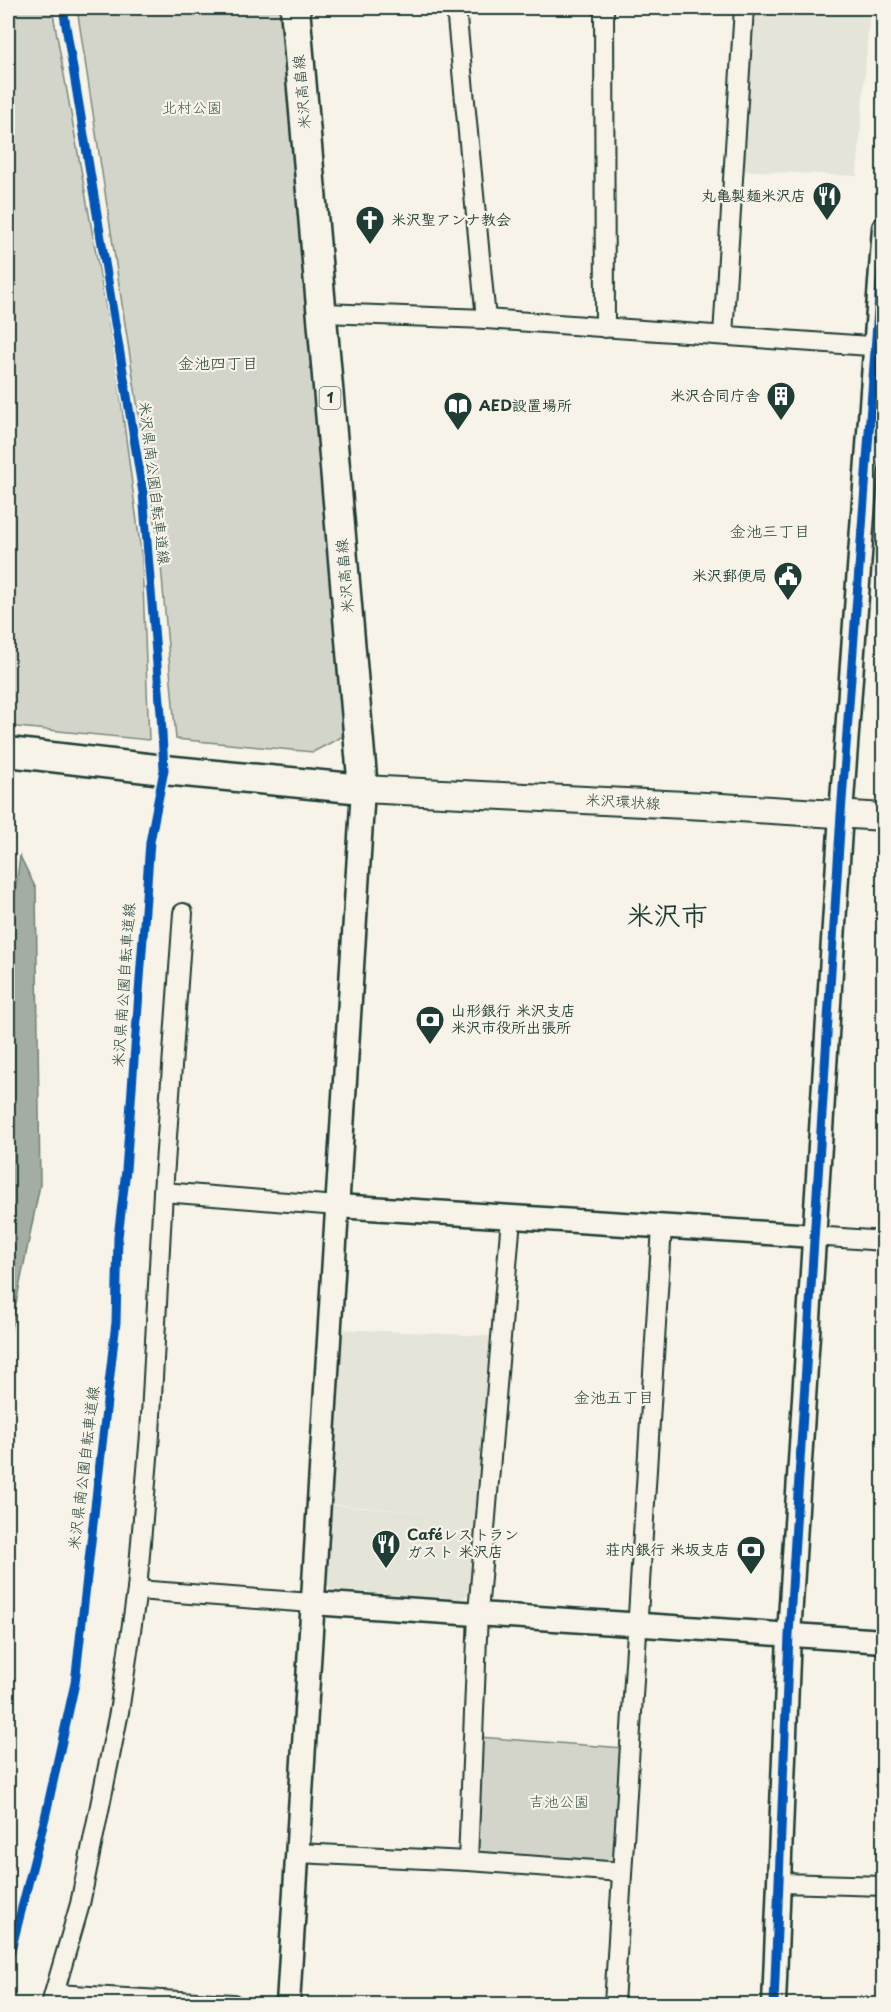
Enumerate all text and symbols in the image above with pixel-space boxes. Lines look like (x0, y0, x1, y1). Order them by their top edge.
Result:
street label: 米沢高畠線 (286, 54, 315, 130)
park label: 北村公園 (162, 95, 222, 118)
restaurant icon: 丸亀製麺米沢店 (811, 180, 843, 222)
place label: 丸亀製麺米沢店 (701, 183, 806, 206)
church icon: 米沢聖アンナ教会 (354, 204, 386, 246)
place label: 米沢聖アンナ教会 (391, 207, 511, 230)
district label: 金池四丁目 (178, 350, 258, 374)
building icon: 米沢合同庁舎 (765, 380, 797, 422)
place label: 米沢合同庁舎 (670, 383, 760, 406)
road number: 1 (320, 387, 340, 409)
library icon: AED設置場所 (442, 390, 474, 432)
place label: AED設置場所 (479, 393, 572, 416)
street label: 米沢県南公園自転車道線 (134, 400, 177, 566)
district label: 金池三丁目 (730, 518, 810, 542)
street label: 米沢高畠線 (329, 538, 358, 614)
public building icon: 米沢郵便局 (772, 560, 804, 602)
place label: 米沢郵便局 (692, 563, 767, 586)
street label: 米沢環状線 (585, 787, 661, 814)
district label: 米沢市 (627, 893, 708, 934)
street label: 米沢県南公園自転車道線 (105, 902, 140, 1068)
place label: 山形銀行 米沢支店 米沢市役所出張所 (451, 998, 576, 1038)
bank icon: 山形銀行 米沢支店 米沢市役所出張所 (414, 1004, 446, 1046)
district label: 金池五丁目 (574, 1384, 654, 1408)
street label: 米沢県南公園自転車道線 (61, 1385, 104, 1551)
place label: Caféレストラン ガスト 米沢店 (407, 1522, 519, 1562)
restaurant icon: Caféレストラン ガスト 米沢店 (370, 1528, 402, 1570)
bank icon: 荘内銀行 米坂支店 (735, 1534, 767, 1576)
place label: 荘内銀行 米坂支店 (605, 1537, 730, 1560)
park label: 吉池公園 (529, 1789, 589, 1812)

